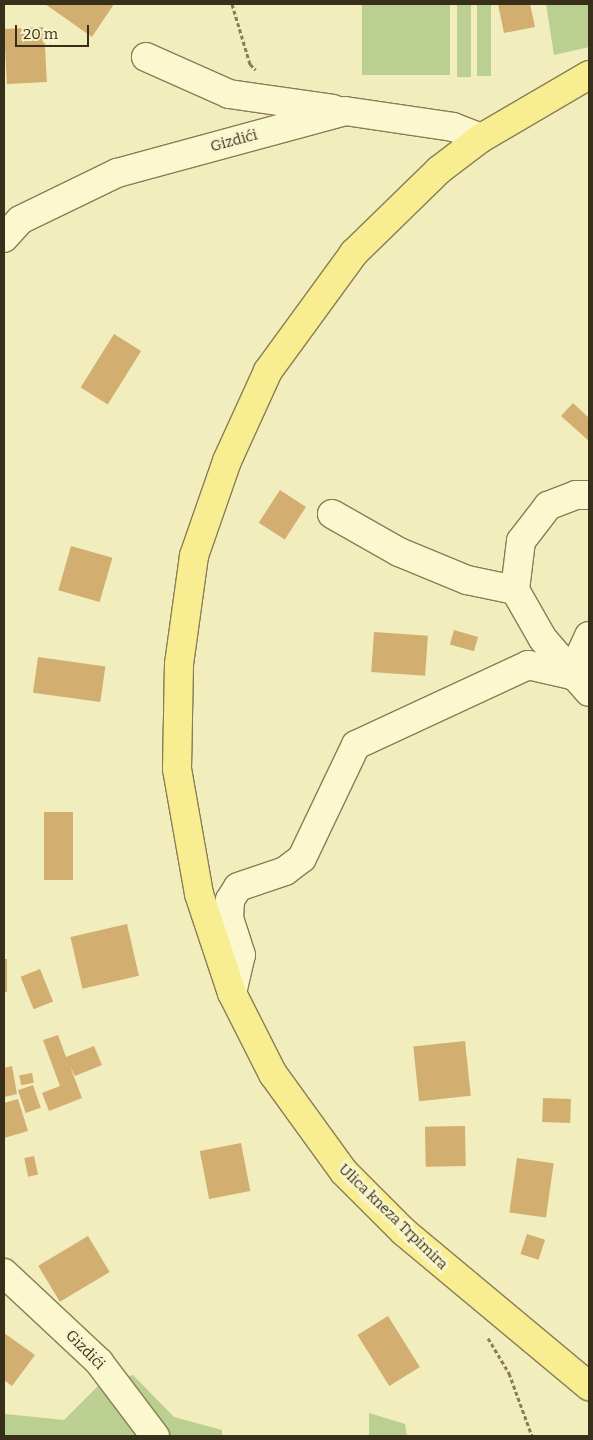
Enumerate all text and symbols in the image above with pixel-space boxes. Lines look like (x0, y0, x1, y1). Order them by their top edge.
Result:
scale bar (18, 15, 91, 47)
text: 20 m (23, 25, 58, 43)
street label: Gizdići (208, 126, 260, 156)
street label: Ulica kneza Trpimira (335, 1160, 451, 1274)
street label: Gizdići (62, 1327, 108, 1373)

